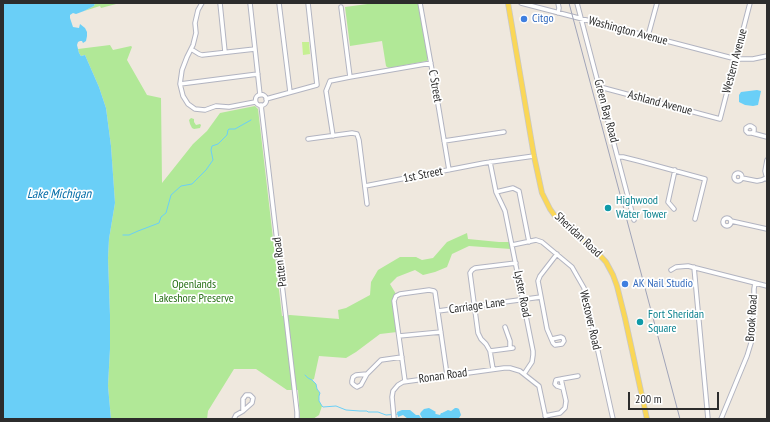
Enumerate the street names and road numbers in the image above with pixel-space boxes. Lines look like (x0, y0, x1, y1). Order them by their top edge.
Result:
street label: Washington Avenue (587, 14, 669, 48)
street label: Western Avenue (719, 27, 751, 95)
street label: C Street (425, 69, 445, 103)
street label: Green Bay Road (591, 78, 621, 144)
street label: Ashland Avenue (626, 88, 694, 118)
street label: 1st Street (402, 164, 444, 186)
street label: Sheridan Road (551, 209, 605, 261)
street label: Patten Road (270, 236, 290, 288)
street label: Lyster Road (510, 270, 534, 318)
street label: Westover Road (576, 289, 604, 351)
street label: Brook Road (743, 294, 761, 342)
street label: Carriage Lane (448, 295, 506, 317)
street label: Ronan Road (418, 365, 468, 387)

